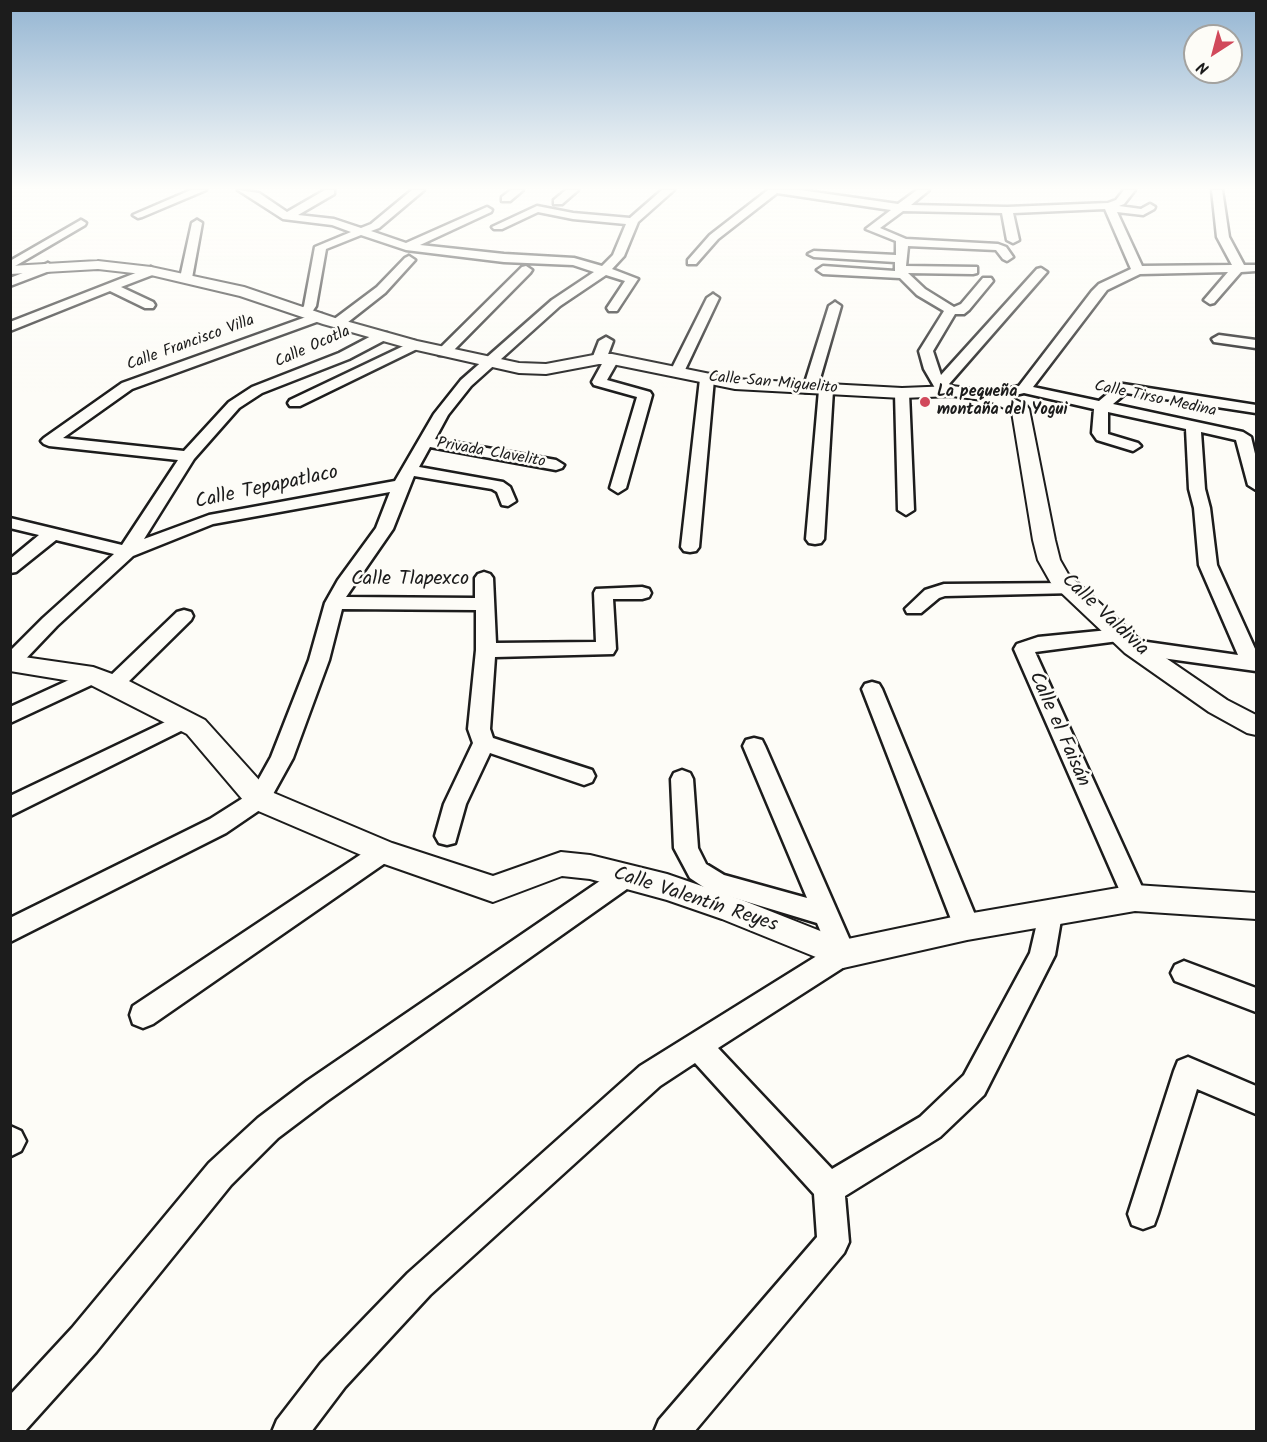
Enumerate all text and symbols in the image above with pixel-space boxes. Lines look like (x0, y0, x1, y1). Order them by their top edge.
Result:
north arrow (1183, 24, 1243, 84)
text: N (1192, 54, 1215, 80)
street label: Calle Francisco Villa (125, 312, 257, 376)
street label: Calle Ocotla (272, 323, 354, 373)
street label: Calle San Miguelito (708, 369, 838, 399)
street label: Calle Tirso Medina (1092, 378, 1218, 422)
place label: La pequeña montaña del Yogui (937, 383, 1068, 421)
marker: La pequeña montaña del Yogui (918, 395, 932, 409)
street label: Privada Clavelito (435, 435, 547, 473)
street label: Calle Tepapatlaco (193, 462, 341, 516)
street label: Calle Tlapexco (351, 569, 469, 593)
street label: Calle Valdivia (1055, 570, 1153, 662)
street label: Calle el Faisán (1022, 669, 1094, 791)
street label: Calle Valentín Reyes (610, 863, 780, 939)

